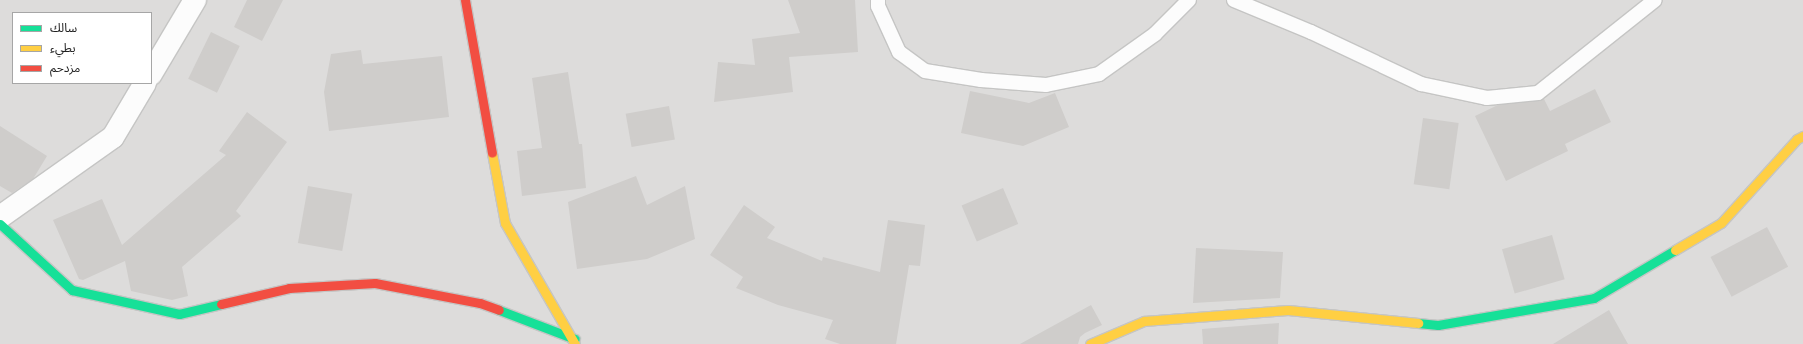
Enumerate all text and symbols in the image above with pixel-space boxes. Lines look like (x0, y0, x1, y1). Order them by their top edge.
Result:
legend (12, 12, 152, 84)
text: سالك (50, 19, 77, 36)
text: بطيء (50, 39, 76, 56)
text: مزدحم (50, 59, 80, 76)

